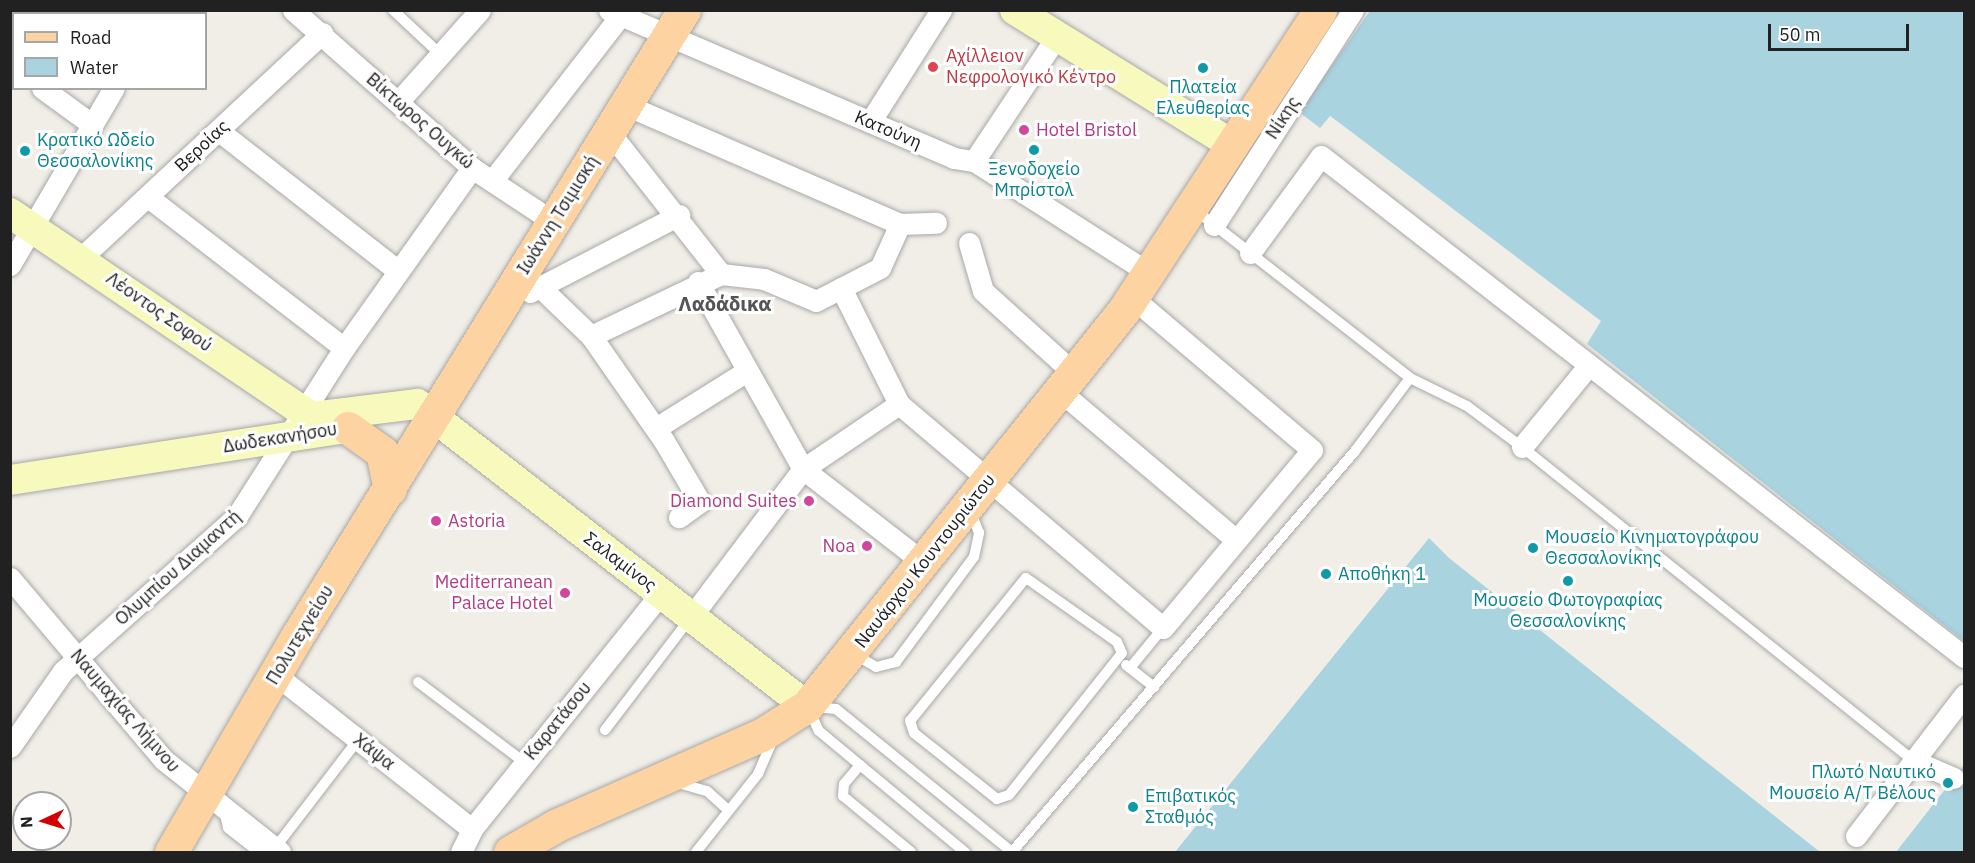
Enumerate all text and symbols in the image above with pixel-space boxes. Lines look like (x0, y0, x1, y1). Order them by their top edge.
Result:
legend (12, 12, 207, 90)
scale bar (1771, 12, 1912, 50)
text: 50 m (1779, 23, 1821, 46)
text: Road (70, 26, 111, 49)
place label: Αχίλλειον Νεφρολογικό Κέντρο (946, 46, 1116, 88)
text: Water (70, 56, 118, 79)
marker: Αχίλλειον Νεφρολογικό Κέντρο (924, 58, 942, 76)
marker: Πλατεία Ελευθερίας (1196, 61, 1210, 75)
street label: Βίκτωρος Ουγκώ (362, 68, 478, 174)
place label: Πλατεία Ελευθερίας (1156, 77, 1250, 119)
street label: Νίκης (1261, 93, 1305, 143)
street label: Κατούνη (851, 106, 925, 154)
street label: Βεροίας (170, 115, 234, 177)
place label: Hotel Bristol (1036, 119, 1137, 141)
marker: Hotel Bristol (1017, 123, 1031, 137)
place label: Κρατικό Ωδείο Θεσσαλονίκης (37, 130, 155, 172)
marker: Ξενοδοχείο Μπρίστολ (1027, 143, 1041, 157)
marker: Κρατικό Ωδείο Θεσσαλονίκης (18, 144, 32, 158)
street label: Ιωάννη Τσιμισκή (513, 152, 603, 278)
place label: Ξενοδοχείο Μπρίστολ (988, 159, 1080, 201)
street label: Λέοντος Σοφού (102, 267, 216, 357)
district label: Λαδάδικα (678, 291, 772, 315)
street label: Δωδεκανήσου (221, 418, 339, 458)
street label: Ναυάρχου Κουντουριώτου (850, 470, 1000, 652)
place label: Diamond Suites (670, 490, 797, 512)
marker: Diamond Suites (802, 494, 816, 508)
street label: Ολυμπίου Διαμαντή (111, 506, 245, 630)
place label: Astoria (448, 510, 505, 532)
marker: Astoria (429, 514, 443, 528)
place label: Μουσείο Κινηματογράφου Θεσσαλονίκης (1545, 527, 1759, 570)
street label: Σαλαμίνος (579, 528, 661, 596)
place label: Noa (823, 535, 855, 557)
marker: Noa (860, 539, 874, 553)
marker: Μουσείο Κινηματογράφου Θεσσαλονίκης (1526, 541, 1540, 555)
place label: Αποθήκη 1 (1338, 563, 1426, 585)
marker: Αποθήκη 1 (1319, 567, 1333, 581)
place label: Mediterranean Palace Hotel (435, 572, 553, 614)
marker: Μουσείο Φωτογραφίας Θεσσαλονίκης (1561, 574, 1575, 588)
street label: Πολυτεχνείου (262, 581, 338, 689)
marker: Mediterranean Palace Hotel (558, 586, 572, 600)
place label: Μουσείο Φωτογραφίας Θεσσαλονίκης (1473, 590, 1663, 632)
street label: Ναυμαχίας Λήμνου (66, 645, 184, 777)
street label: Καρατάσου (520, 677, 596, 765)
street label: Χάψα (349, 729, 399, 775)
place label: Πλωτό Ναυτικό Μουσείο Α/Τ Βέλους (1769, 762, 1936, 804)
marker: Πλωτό Ναυτικό Μουσείο Α/Τ Βέλους (1941, 776, 1955, 790)
place label: Επιβατικός Σταθμός (1145, 786, 1236, 828)
north arrow (12, 791, 72, 851)
marker: Επιβατικός Σταθμός (1126, 800, 1140, 814)
text: N (16, 816, 36, 829)

